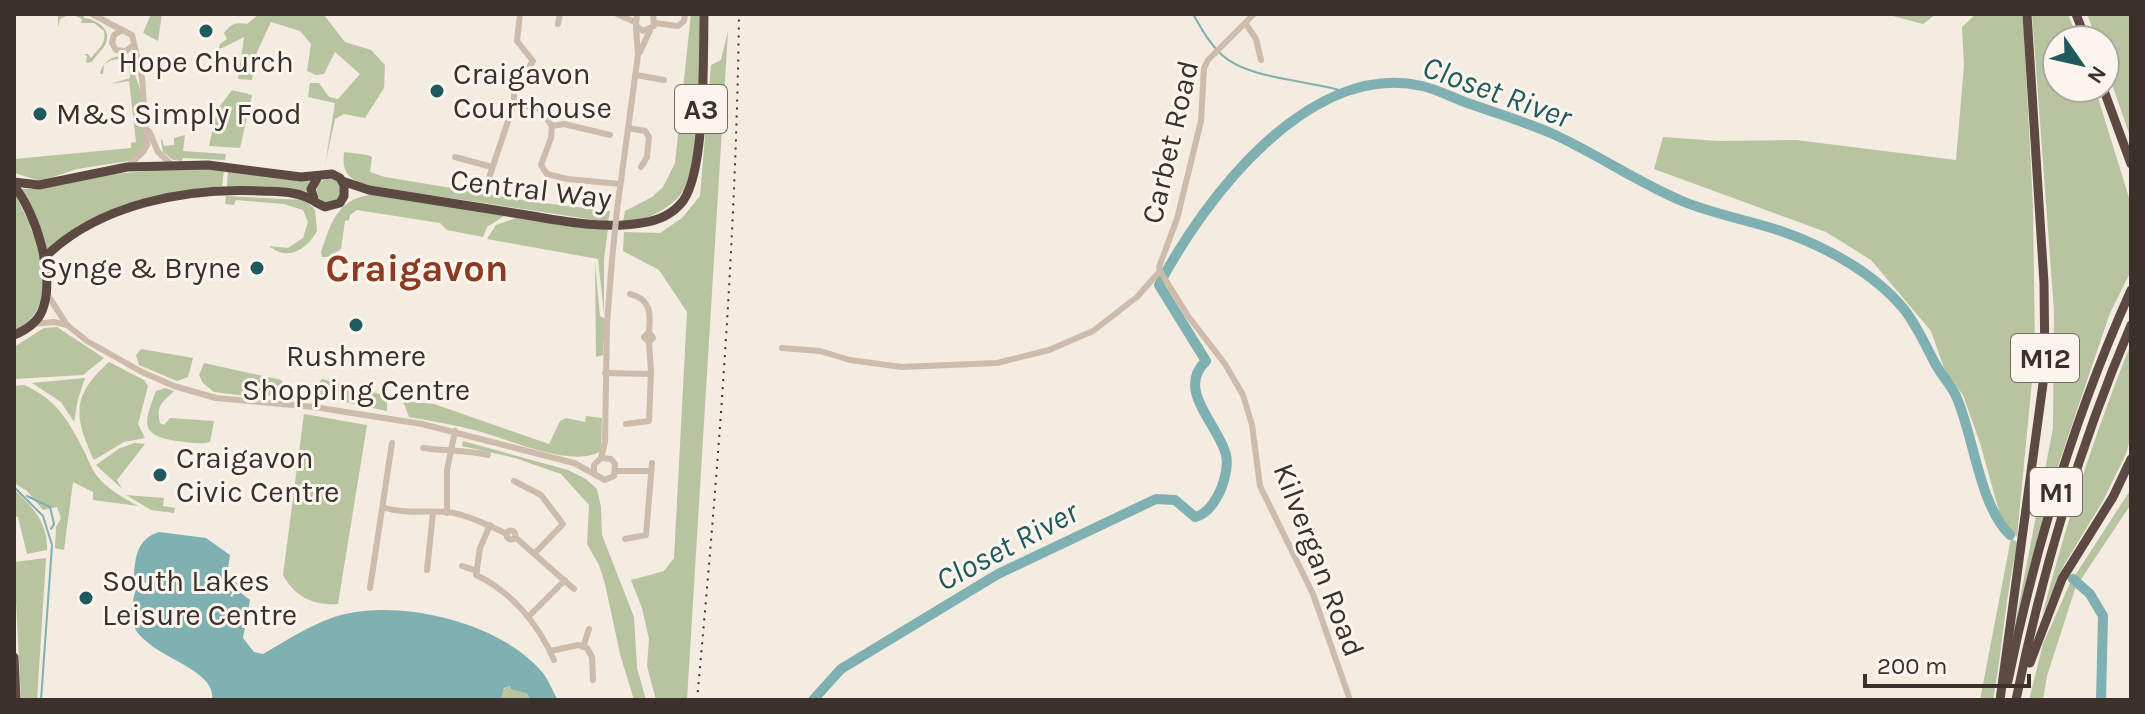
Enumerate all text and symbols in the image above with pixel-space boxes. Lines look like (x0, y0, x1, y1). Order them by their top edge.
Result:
marker: Hope Church (197, 22, 215, 40)
north arrow (2041, 24, 2121, 104)
place label: Hope Church (118, 44, 294, 80)
water label: Closet River (1418, 48, 1577, 136)
place label: Craigavon Courthouse (453, 56, 612, 126)
street label: Carbet Road (1134, 57, 1206, 227)
text: N (2082, 61, 2112, 88)
marker: Craigavon Courthouse (428, 82, 446, 100)
road number: A3 (675, 85, 727, 133)
place label: M&S Simply Food (56, 96, 302, 132)
marker: M&S Simply Food (31, 105, 49, 123)
street label: Central Way (448, 161, 614, 217)
district label: Craigavon (326, 246, 508, 291)
place label: Synge & Bryne (40, 250, 241, 286)
marker: Synge & Bryne (248, 259, 266, 277)
marker: Rushmere Shopping Centre (347, 316, 365, 334)
road number: M12 (2011, 334, 2079, 382)
place label: Rushmere Shopping Centre (242, 338, 470, 408)
place label: Craigavon Civic Centre (176, 440, 339, 510)
street label: Kilvergan Road (1266, 458, 1372, 662)
marker: Craigavon Civic Centre (151, 466, 169, 484)
road number: M1 (2030, 468, 2082, 516)
water label: Closet River (930, 493, 1085, 599)
place label: South Lakes Leisure Centre (102, 563, 297, 633)
marker: South Lakes Leisure Centre (77, 589, 95, 607)
scale bar (1865, 638, 2029, 688)
text: 200 m (1877, 652, 1948, 680)

